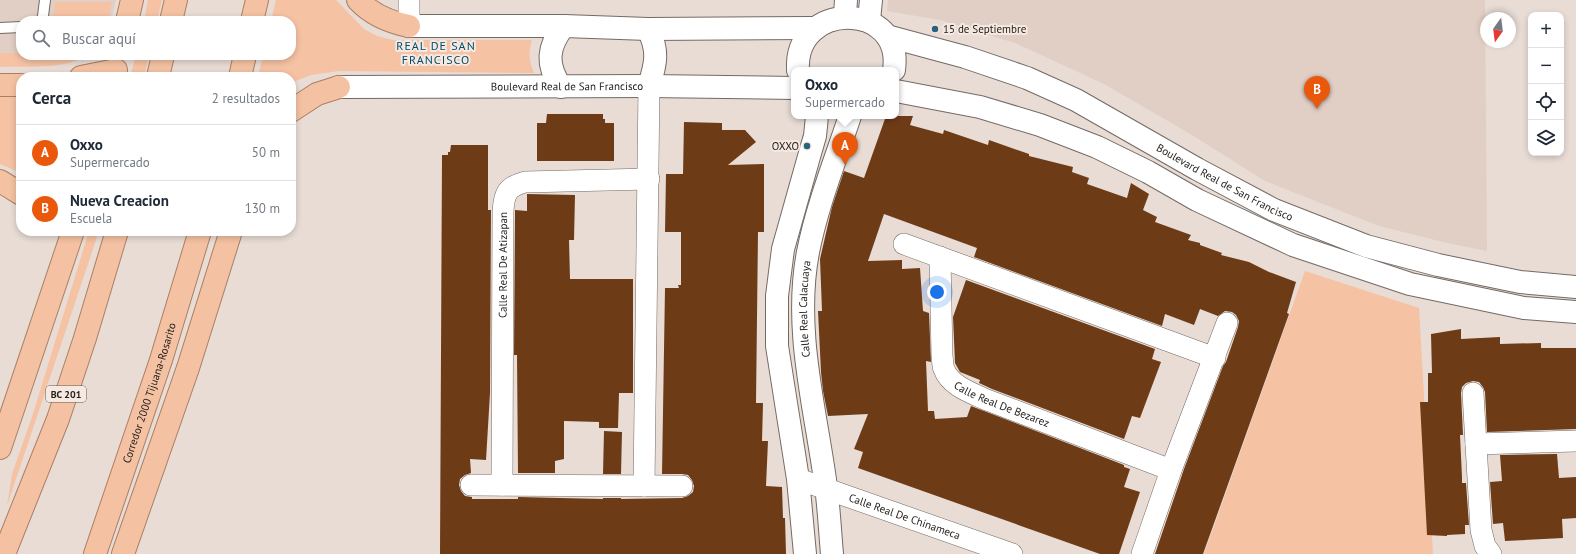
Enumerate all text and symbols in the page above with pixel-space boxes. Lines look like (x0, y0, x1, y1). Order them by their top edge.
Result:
north arrow (1480, 12, 1516, 48)
map controls (1528, 12, 1564, 156)
button: + (1528, 12, 1564, 48)
search box (16, 16, 296, 60)
place label: 15 de Septiembre (943, 22, 1027, 36)
marker: 15 de Septiembre (930, 24, 940, 34)
icon: search (30, 27, 52, 49)
text: Buscar aquí (62, 29, 136, 48)
district label: REAL DE SAN FRANCISCO (396, 38, 476, 67)
button: − (1528, 48, 1564, 84)
popup (791, 67, 899, 119)
text: Oxxo (805, 75, 838, 94)
pin: B (1304, 76, 1330, 109)
street label: Boulevard Real de San Francisco (491, 79, 643, 94)
button: locate (1528, 84, 1564, 120)
text: Cerca (32, 87, 71, 109)
text: 2 resultados (212, 90, 280, 107)
text: Supermercado (805, 94, 885, 111)
button: layers (1528, 120, 1564, 156)
pin: A (832, 132, 858, 165)
text: Oxxo (70, 135, 103, 154)
place label: OXXO (772, 139, 799, 153)
street label: Boulevard Real de San Francisco (1154, 140, 1295, 224)
marker: OXXO (802, 141, 812, 151)
text: A (41, 144, 49, 161)
text: 50 m (252, 144, 280, 161)
text: Supermercado (70, 154, 150, 171)
text: Nueva Creacion (70, 191, 169, 210)
text: B (41, 200, 49, 217)
text: 130 m (245, 200, 280, 217)
text: Escuela (70, 210, 112, 227)
street label: Calle Real De Atizapan (496, 212, 510, 318)
street label: Calle Real Calacuaya (796, 260, 813, 358)
your location (927, 282, 947, 302)
street label: Corredor 2000 Tijuana-Rosarito (119, 321, 179, 465)
street label: Calle Real De Bezarez (951, 378, 1051, 430)
road number: BC 201 (46, 386, 86, 402)
street label: Calle Real De Chinameca (847, 490, 962, 542)

